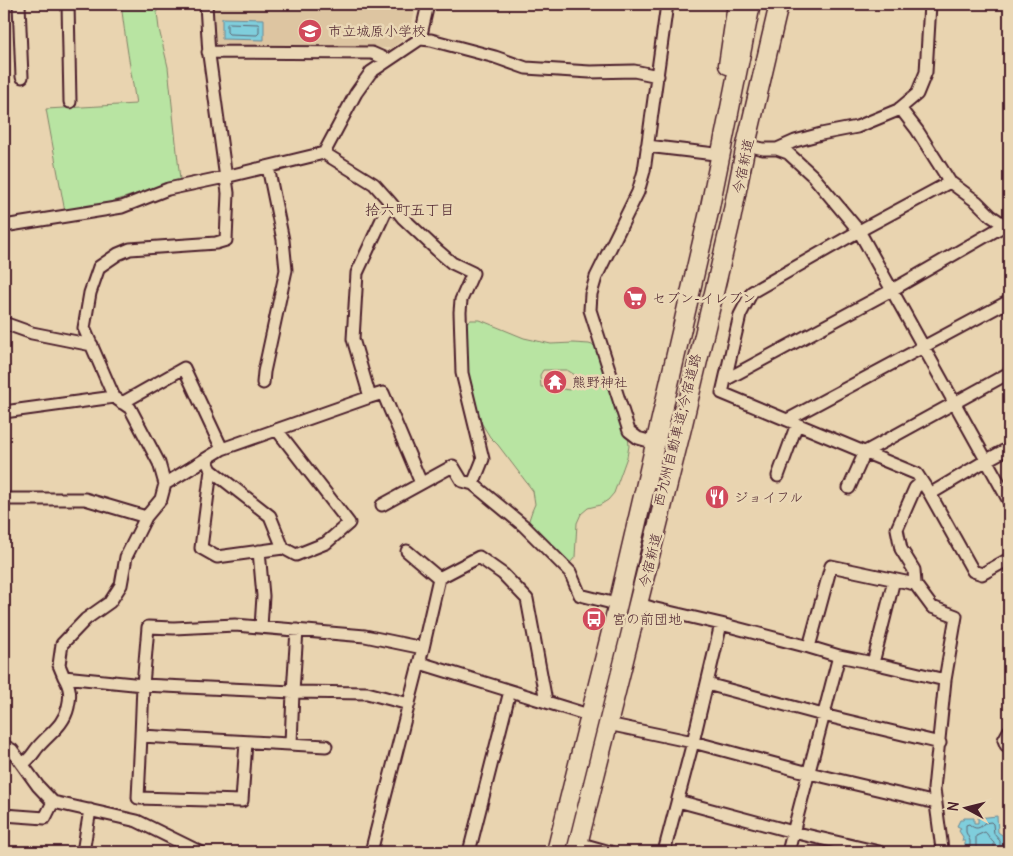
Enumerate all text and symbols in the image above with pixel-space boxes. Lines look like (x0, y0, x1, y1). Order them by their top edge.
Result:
school or university icon: 市立城原小学校 (297, 18, 323, 44)
place label: 市立城原小学校 (328, 22, 426, 40)
street label: 今宿新道 (728, 137, 758, 195)
district label: 拾六町五丁目 (365, 200, 455, 219)
supermarket icon: セブン-イレブン (622, 285, 648, 311)
place label: セブン-イレブン (652, 289, 756, 307)
street label: 西九州自動車道;今宿道路 (649, 351, 705, 509)
temple icon: 熊野神社 (542, 369, 568, 395)
place label: 熊野神社 (572, 373, 628, 391)
restaurant icon: ジョイフル (704, 484, 730, 510)
place label: ジョイフル (734, 488, 803, 506)
street label: 今宿新道 (634, 531, 666, 589)
bus stop icon: 宮の前団地 (581, 606, 607, 632)
place label: 宮の前団地 (612, 610, 682, 628)
north arrow (940, 784, 990, 834)
text: N (944, 801, 963, 812)

